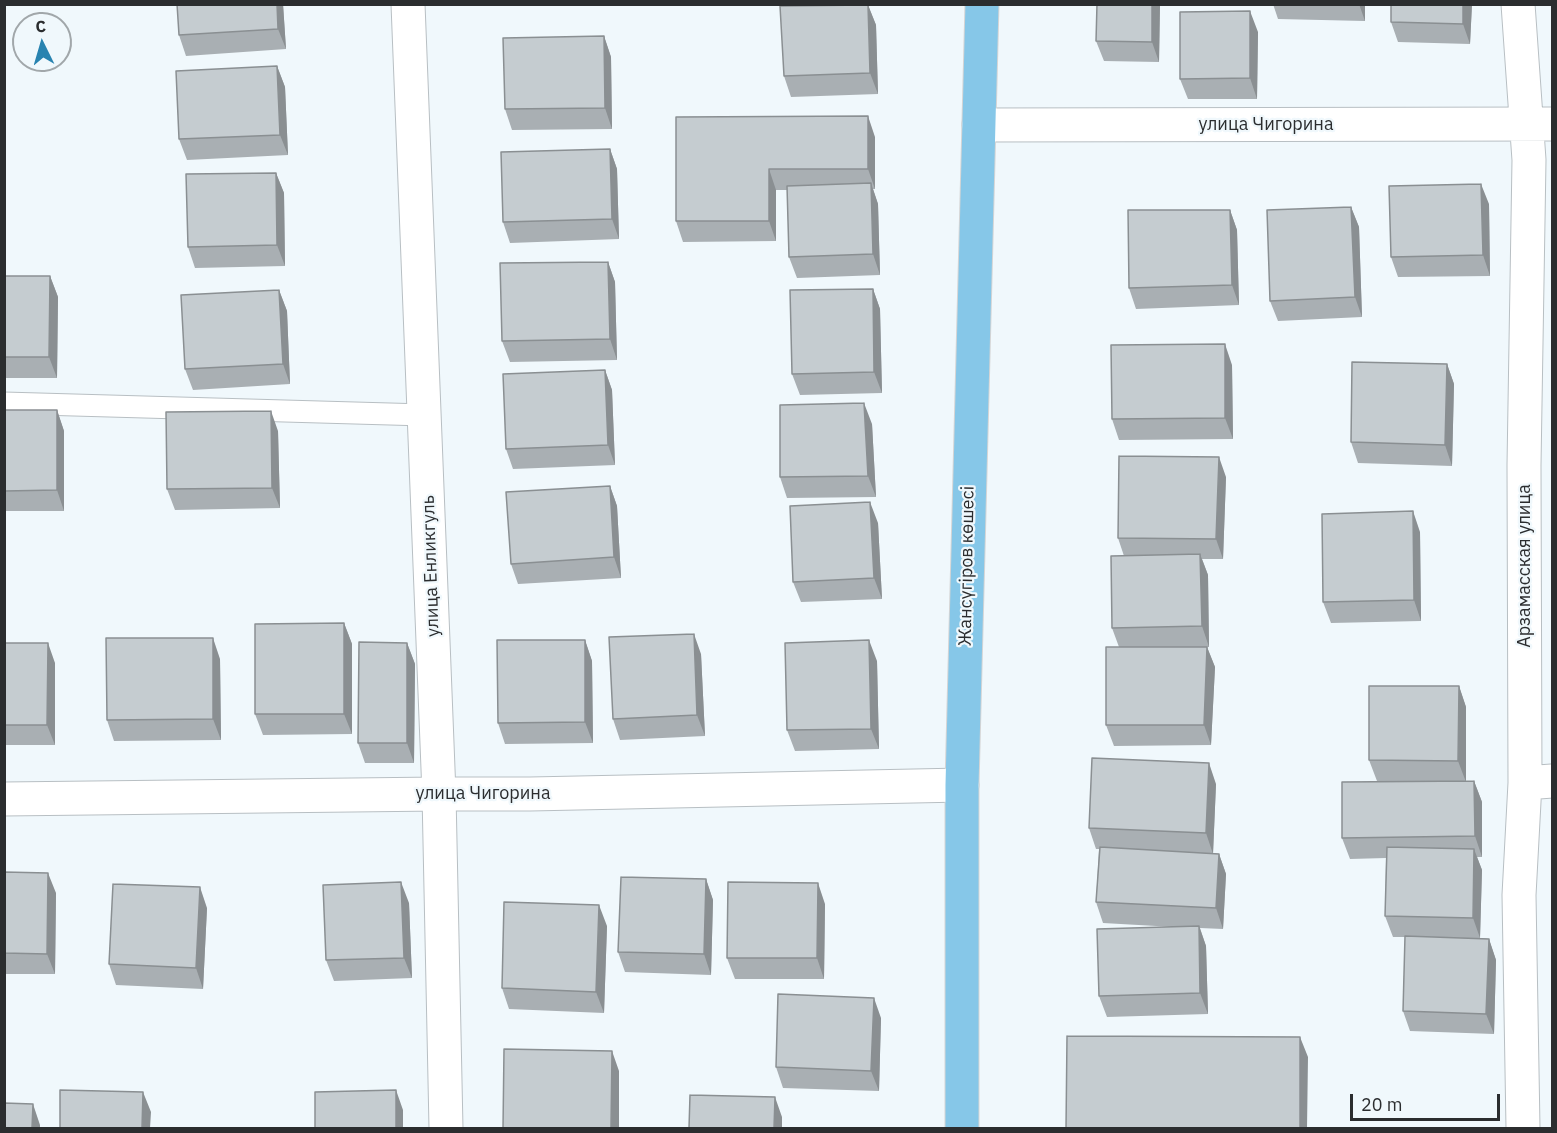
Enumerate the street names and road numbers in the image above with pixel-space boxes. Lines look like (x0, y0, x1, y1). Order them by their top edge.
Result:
street label: улица Чигорина (1198, 114, 1334, 136)
street label: Арзамасская улица (1514, 484, 1536, 648)
street label: Жансүгіров көшесі (955, 486, 979, 646)
street label: улица Енликгуль (418, 495, 444, 637)
street label: улица Чигорина (415, 783, 551, 805)

